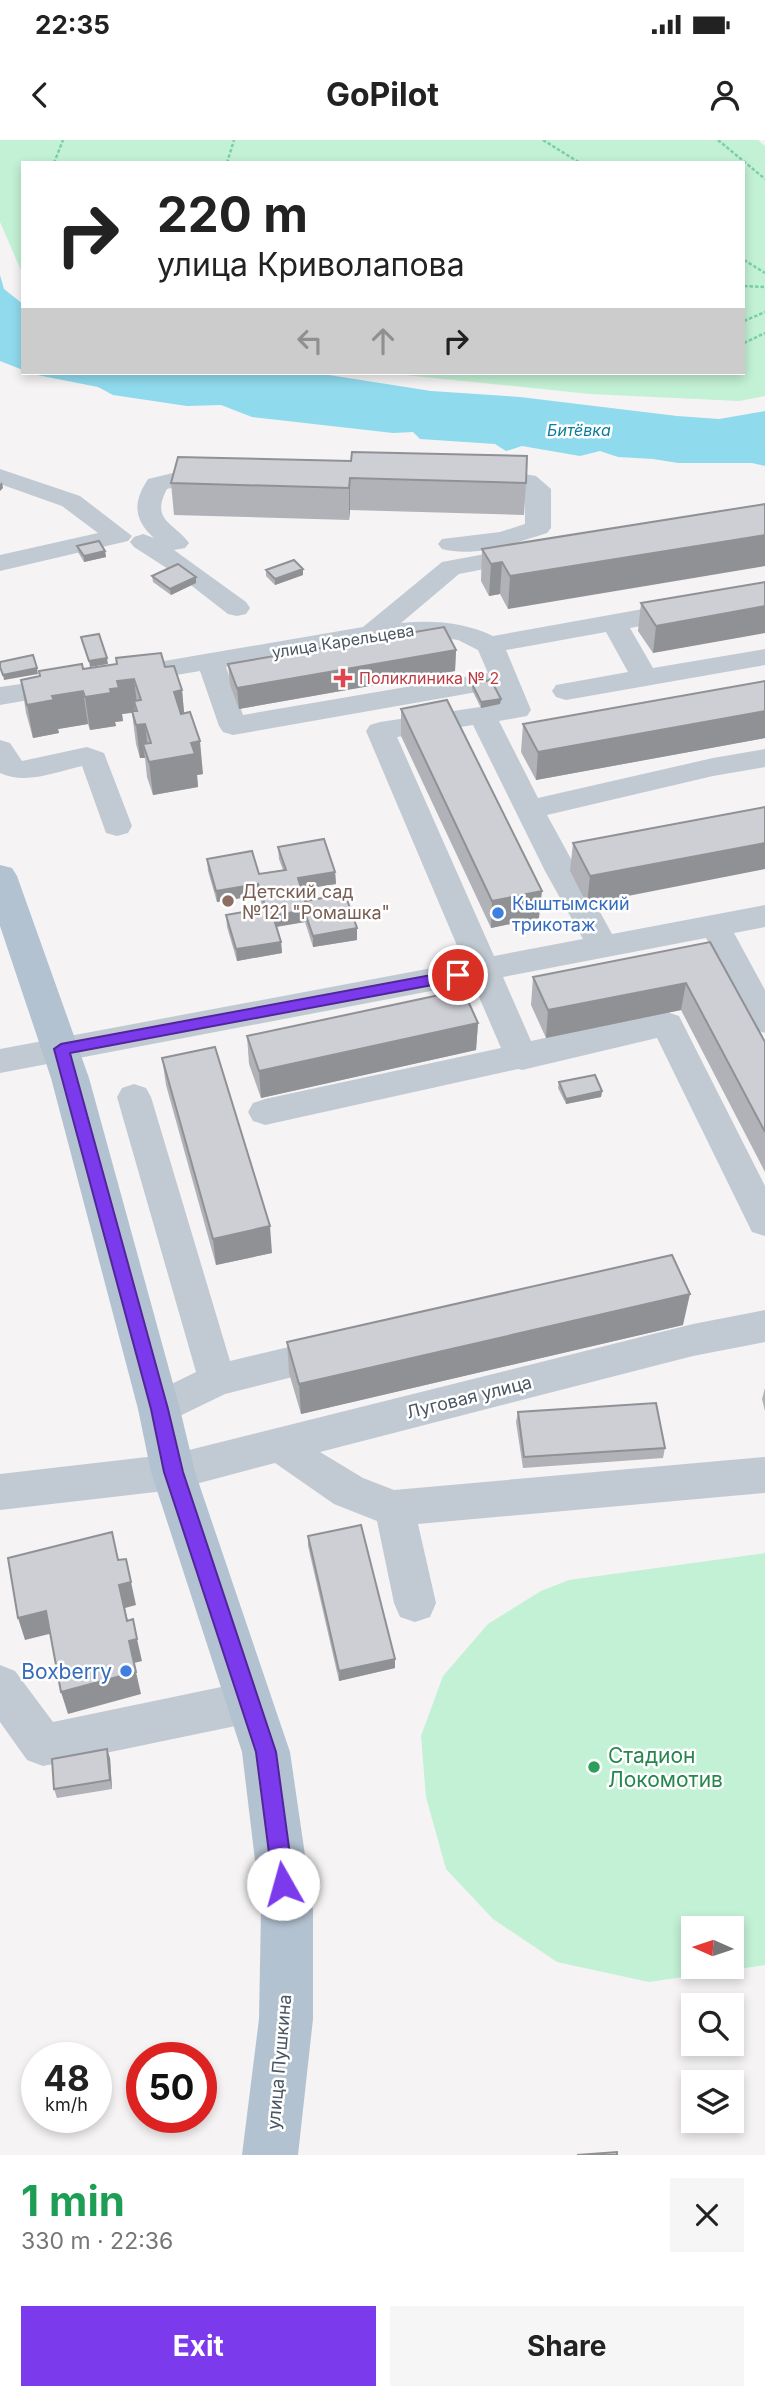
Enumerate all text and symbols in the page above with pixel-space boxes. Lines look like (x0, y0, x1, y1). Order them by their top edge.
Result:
text: 22:35 (35, 9, 110, 40)
text: GoPilot (326, 75, 439, 114)
icon: back (21, 76, 59, 114)
icon: person (706, 76, 744, 114)
text: 220 m (157, 185, 308, 244)
icon: right (42, 189, 133, 280)
text: улица Криволапова (157, 245, 465, 284)
icon: left (291, 322, 329, 360)
icon: ahead (364, 322, 402, 360)
icon: right (437, 322, 475, 360)
water label: Битёвка (547, 420, 611, 440)
street label: улица Карельцева (270, 620, 416, 662)
marker: Поликлиника № 2 (333, 668, 353, 688)
place label: Поликлиника № 2 (359, 668, 499, 688)
place label: Детский сад №121 "Ромашка" (242, 881, 390, 923)
marker: Детский сад №121 "Ромашка" (220, 893, 236, 909)
place label: Кыштымский трикотаж (512, 893, 630, 935)
marker: Кыштымский трикотаж (490, 905, 506, 921)
pin (428, 945, 488, 1005)
icon: arrive (439, 956, 477, 994)
street label: Луговая улица (404, 1371, 534, 1423)
place label: Boxberry (21, 1659, 112, 1684)
marker: Boxberry (118, 1663, 134, 1679)
place label: Стадион Локомотив (608, 1743, 723, 1792)
marker: Стадион Локомотив (586, 1759, 602, 1775)
position arrow (246, 1847, 320, 1921)
north arrow (681, 1916, 744, 1979)
map controls (681, 1916, 744, 2133)
street label: улица Пушкина (263, 1993, 295, 2131)
button: search (681, 1993, 744, 2056)
speed limit sign: 50 (126, 2042, 217, 2133)
text: 48 (43, 2057, 90, 2099)
button: layers (681, 2070, 744, 2133)
text: km/h (45, 2094, 88, 2115)
text: 1 min (21, 2175, 125, 2226)
button: close (670, 2178, 744, 2252)
text: 330 m · 22:36 (21, 2227, 173, 2255)
button: Exit (21, 2306, 376, 2386)
button: Share (390, 2306, 744, 2386)

